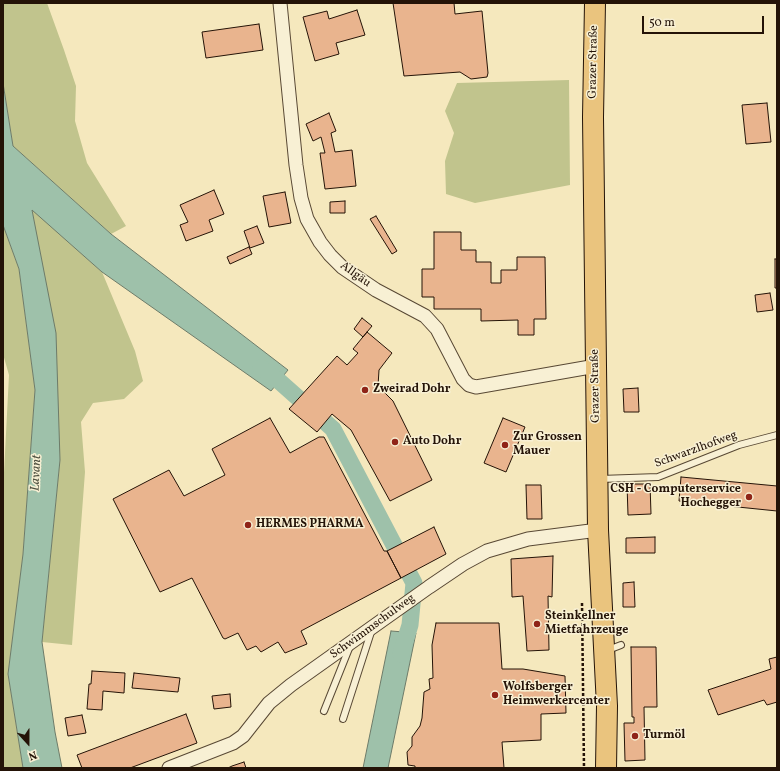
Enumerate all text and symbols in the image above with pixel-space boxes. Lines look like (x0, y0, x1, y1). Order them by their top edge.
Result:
scale bar (644, 8, 766, 34)
text: 50 m (649, 15, 675, 31)
street label: Grazer Straße (586, 25, 602, 99)
street label: Allgäu (337, 259, 373, 291)
street label: Grazer Straße (588, 349, 604, 423)
place label: Zweirad Dohr (373, 383, 451, 397)
marker: Zweirad Dohr (360, 385, 370, 395)
street label: Schwarzlhofweg (653, 428, 739, 472)
place label: Zur Grossen Mauer (513, 431, 582, 459)
place label: Auto Dohr (403, 435, 461, 449)
marker: Auto Dohr (390, 437, 400, 447)
marker: Zur Grossen Mauer (500, 440, 510, 450)
water label: Lavant (28, 455, 46, 491)
place label: CSH - Computerservice Hochegger (610, 483, 741, 511)
marker: CSH - Computerservice Hochegger (744, 492, 754, 502)
place label: HERMES PHARMA (256, 518, 364, 532)
marker: HERMES PHARMA (243, 520, 253, 530)
street label: Schwimmschulweg (328, 591, 418, 663)
place label: Steinkellner Mietfahrzeuge (545, 610, 628, 638)
marker: Steinkellner Mietfahrzeuge (532, 619, 542, 629)
place label: Wolfsberger Heimwerkercenter (503, 681, 610, 709)
marker: Wolfsberger Heimwerkercenter (490, 690, 500, 700)
north arrow (8, 723, 48, 763)
place label: Turmöl (643, 729, 685, 743)
marker: Turmöl (630, 731, 640, 741)
text: N (26, 746, 39, 763)

